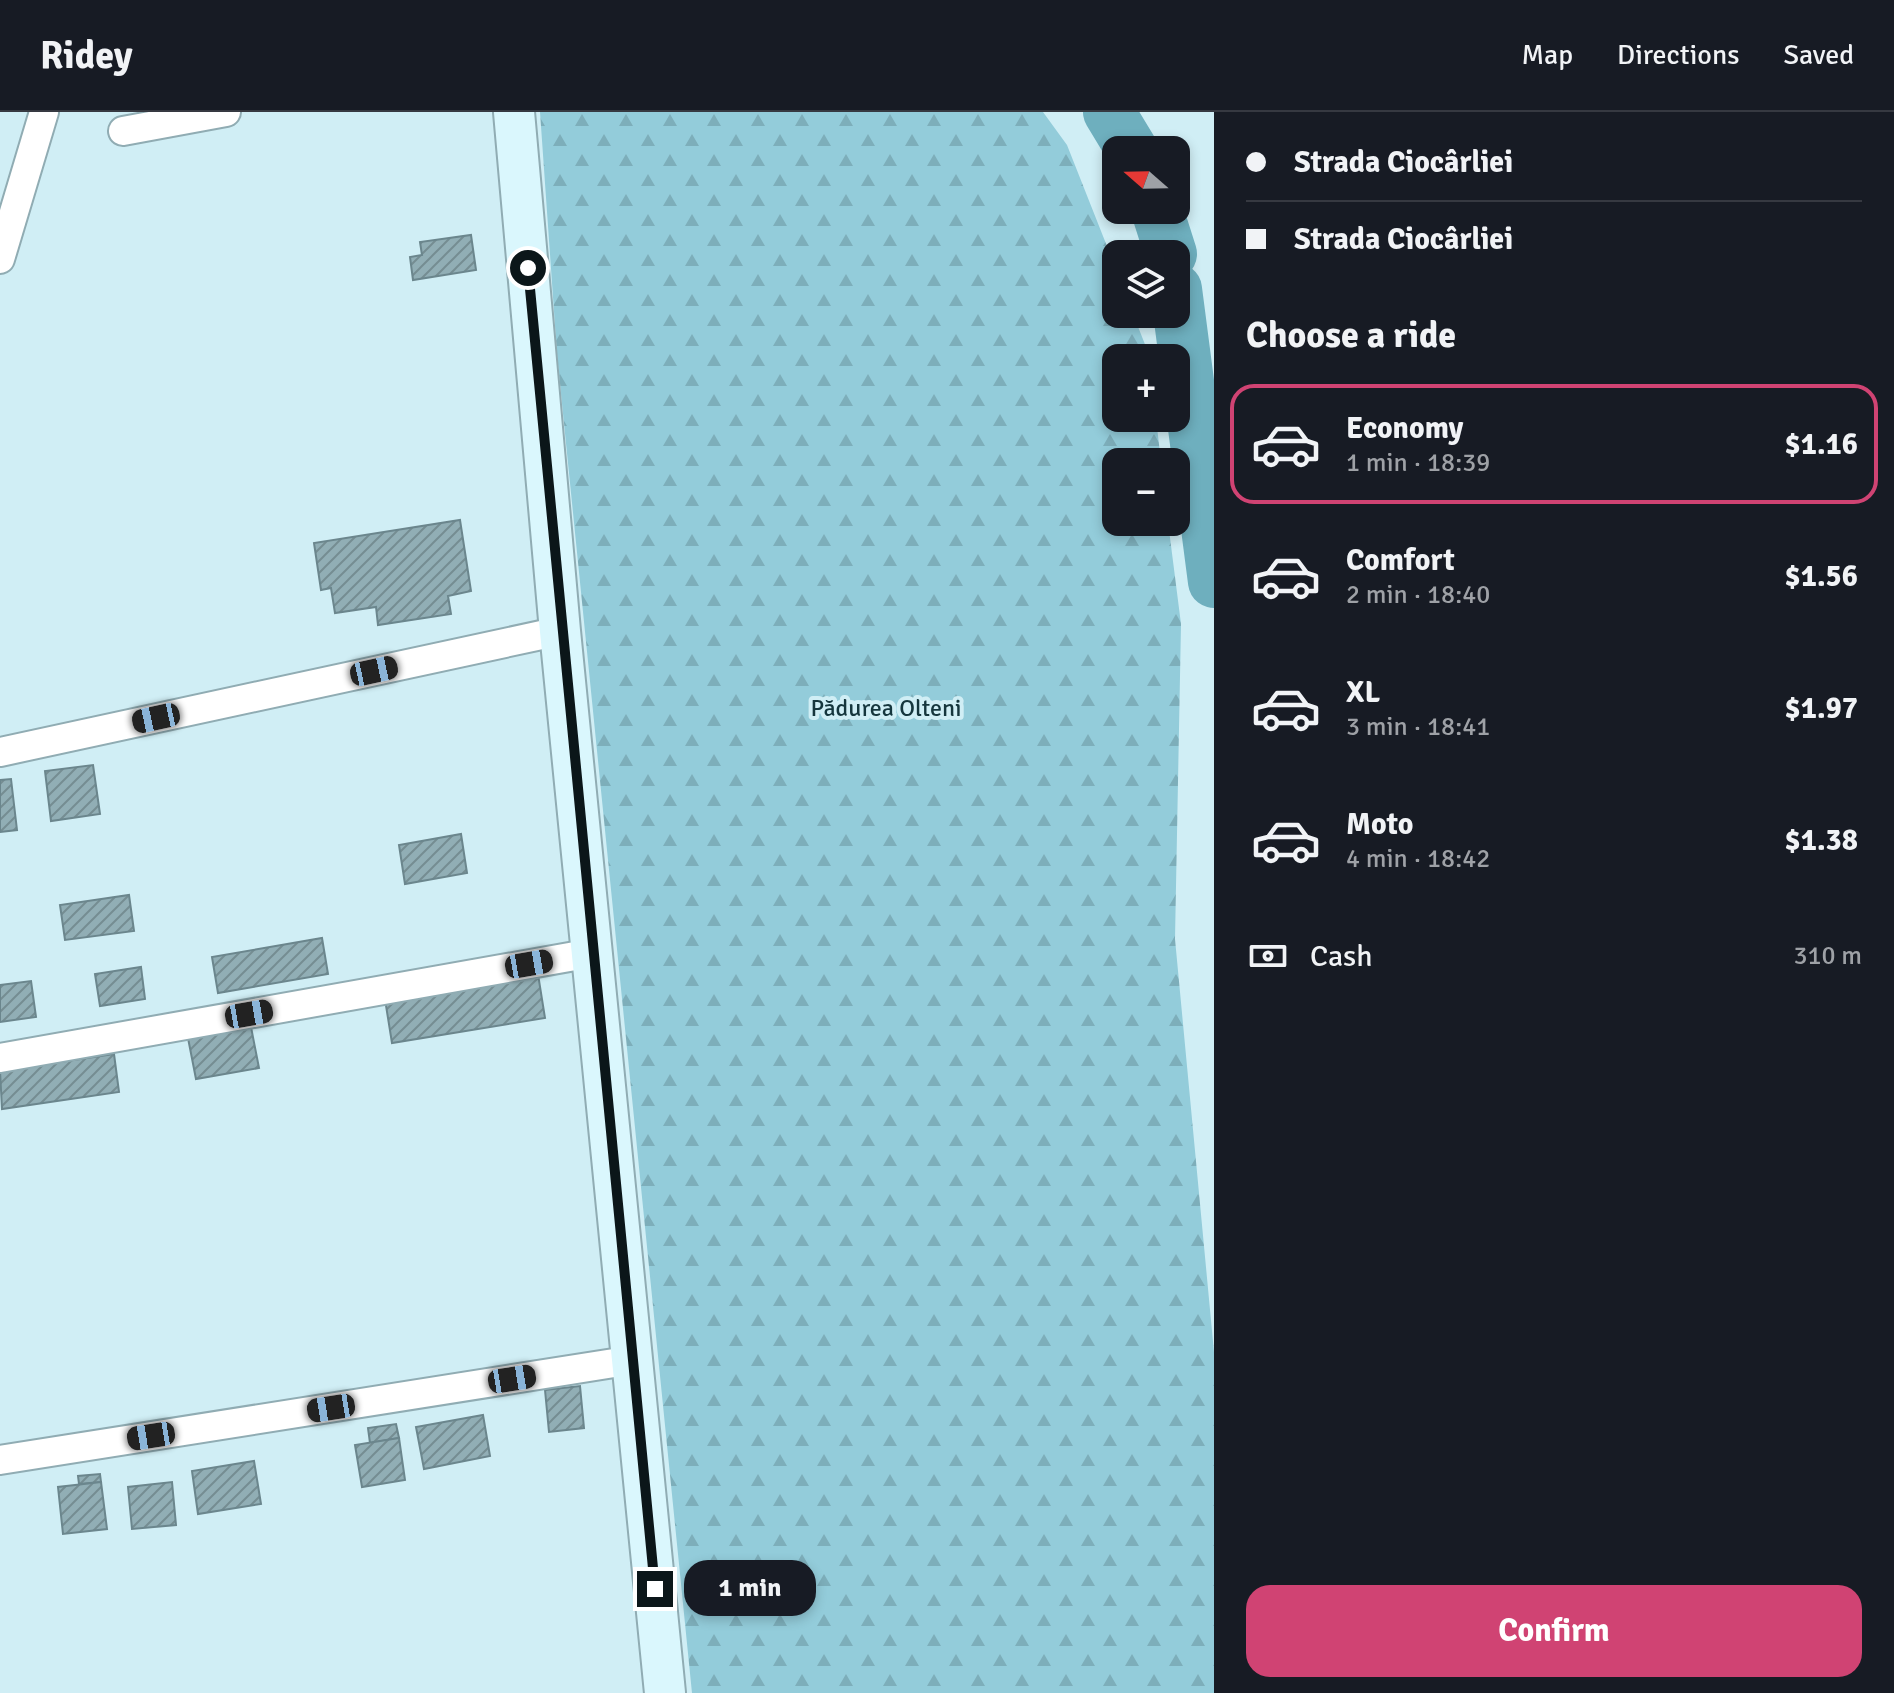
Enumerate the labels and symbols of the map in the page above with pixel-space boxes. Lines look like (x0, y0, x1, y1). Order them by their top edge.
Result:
north arrow (1102, 136, 1190, 224)
route start (510, 250, 546, 286)
car (348, 654, 400, 688)
park label: Pădurea Olteni (810, 693, 962, 723)
car (130, 701, 182, 735)
car (503, 948, 555, 980)
car (223, 998, 275, 1030)
car (486, 1363, 538, 1395)
car (305, 1392, 357, 1424)
car (125, 1420, 177, 1452)
callout: 1 min (683, 1561, 815, 1617)
route end (637, 1571, 673, 1607)

